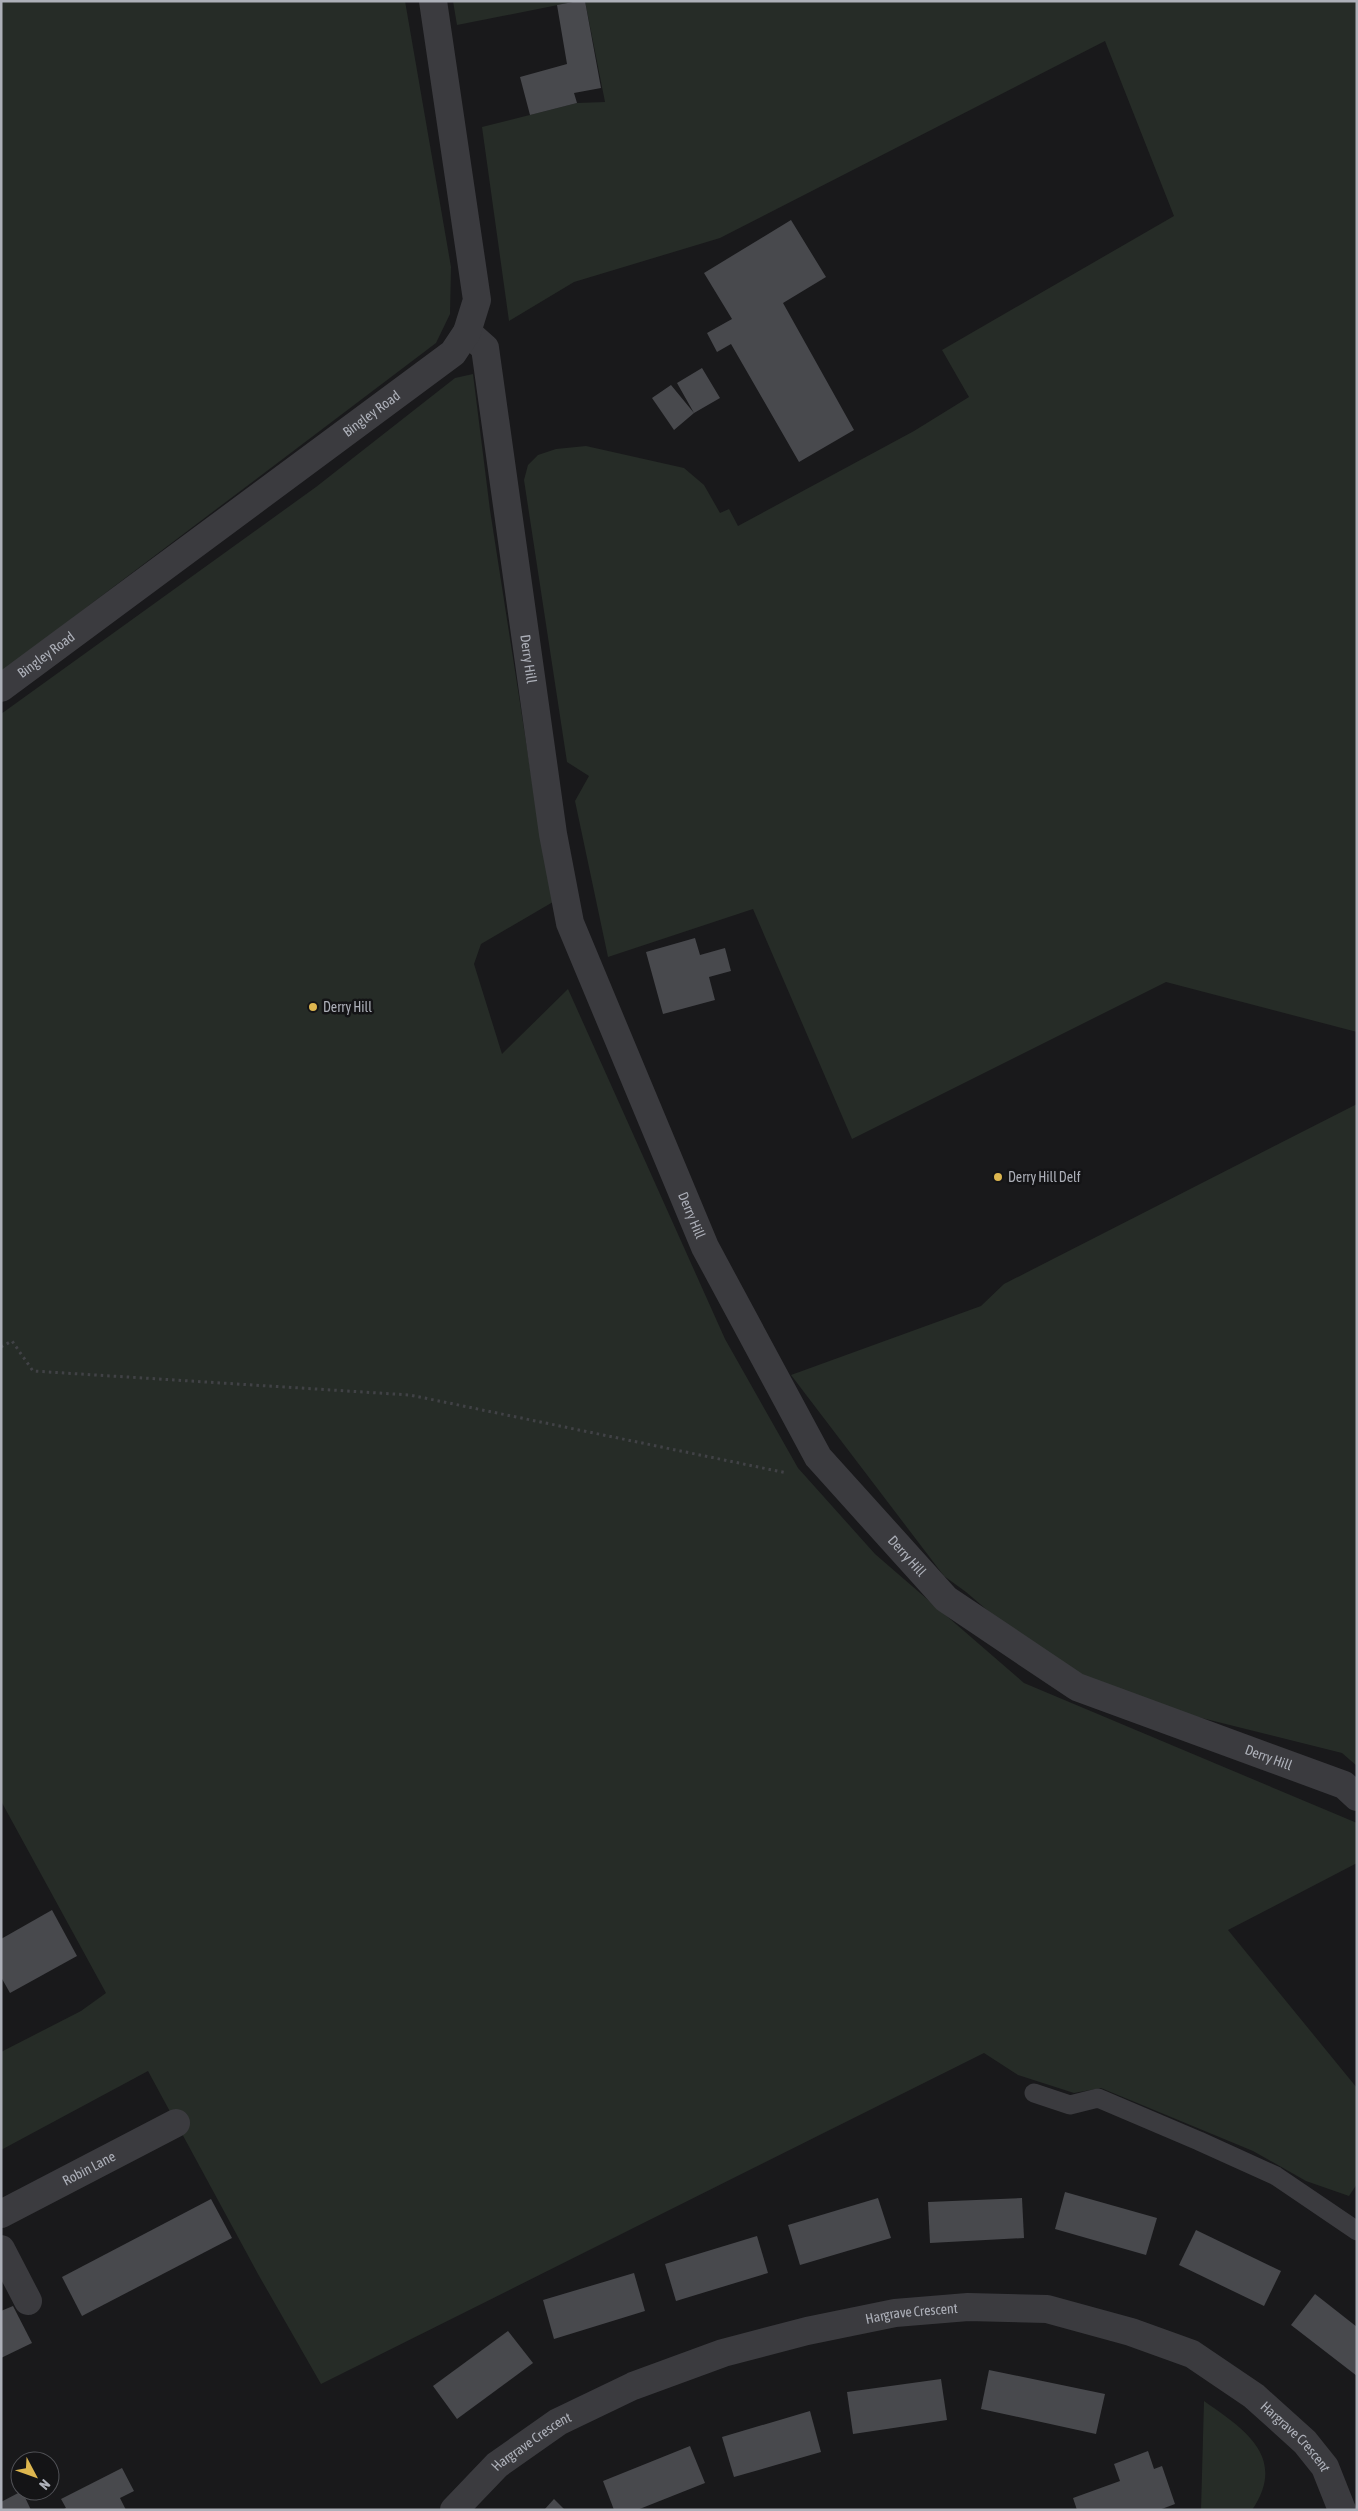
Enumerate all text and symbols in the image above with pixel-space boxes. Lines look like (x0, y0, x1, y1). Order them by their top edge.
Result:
street label: Bingley Road (340, 387, 403, 440)
street label: Bingley Road (14, 628, 78, 681)
street label: Derry Hill (517, 634, 540, 685)
place label: Derry Hill (323, 999, 372, 1015)
marker: Derry Hill (307, 1001, 319, 1013)
place label: Derry Hill Delf (1008, 1169, 1081, 1185)
marker: Derry Hill Delf (992, 1171, 1004, 1183)
street label: Derry Hill (675, 1190, 709, 1241)
street label: Derry Hill (885, 1532, 930, 1580)
street label: Derry Hill (1243, 1741, 1295, 1773)
street label: Robin Lane (60, 2148, 118, 2189)
street label: Hargrave Crescent (864, 2300, 958, 2327)
street label: Hargrave Crescent (1257, 2398, 1334, 2474)
street label: Hargrave Crescent (488, 2409, 574, 2474)
north arrow (10, 2451, 60, 2501)
text: N (36, 2476, 54, 2493)

